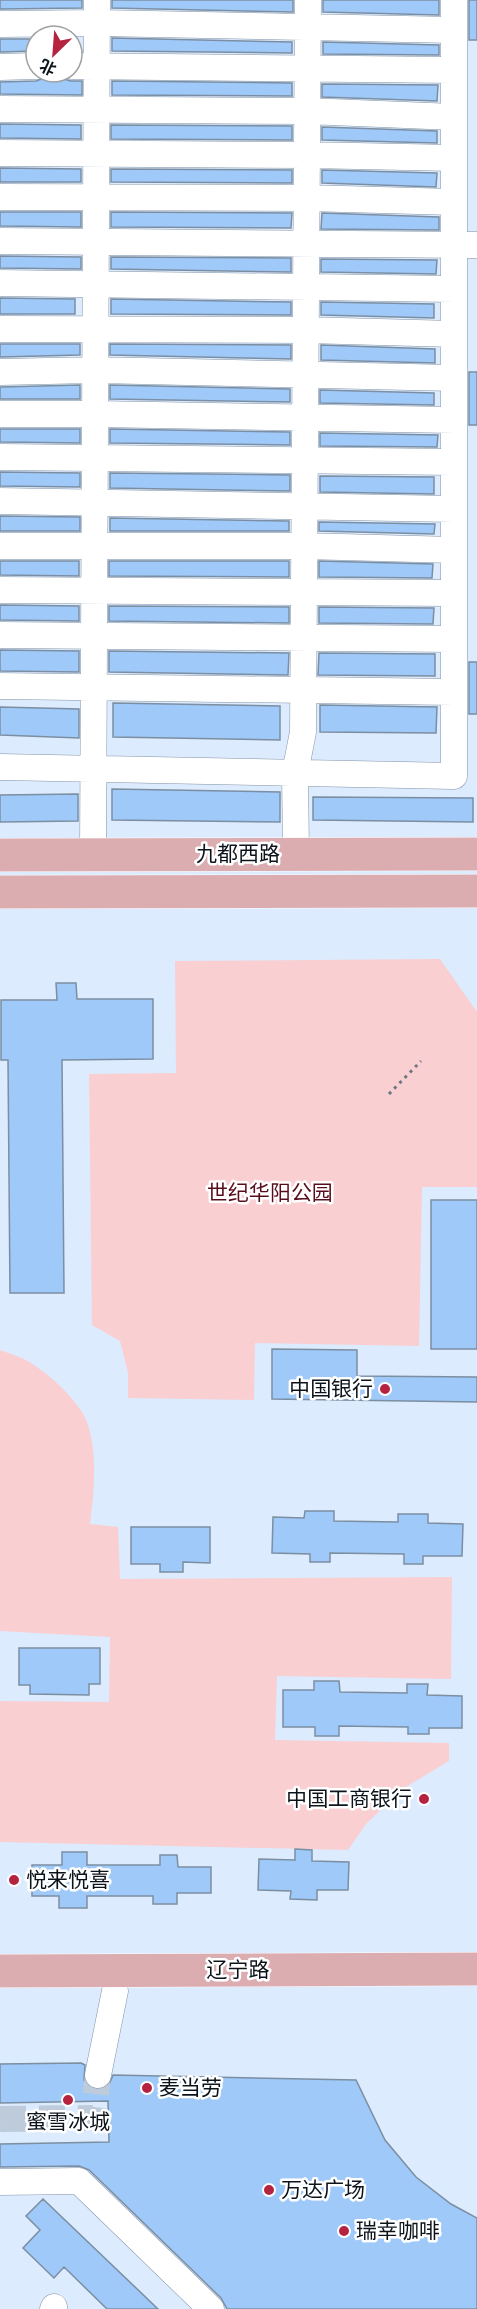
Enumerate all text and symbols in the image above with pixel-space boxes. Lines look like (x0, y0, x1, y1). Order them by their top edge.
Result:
north arrow (24, 24, 84, 84)
text: 北 (37, 54, 60, 78)
street label: 九都西路 (196, 842, 280, 867)
park label: 世纪华阳公园 (207, 1181, 333, 1206)
place label: 中国银行 (289, 1377, 373, 1402)
marker: 中国银行 (378, 1382, 392, 1396)
place label: 中国工商银行 (286, 1787, 412, 1812)
marker: 中国工商银行 (417, 1792, 431, 1806)
place label: 悦来悦喜 (26, 1868, 110, 1893)
marker: 悦来悦喜 (7, 1873, 21, 1887)
street label: 辽宁路 (207, 1958, 270, 1983)
place label: 麦当劳 (159, 2076, 222, 2101)
marker: 麦当劳 (140, 2081, 154, 2095)
marker: 蜜雪冰城 (61, 2093, 75, 2107)
place label: 蜜雪冰城 (26, 2110, 110, 2135)
place label: 万达广场 (281, 2178, 365, 2203)
marker: 万达广场 (262, 2183, 276, 2197)
place label: 瑞幸咖啡 (356, 2219, 440, 2244)
marker: 瑞幸咖啡 (337, 2224, 351, 2238)

